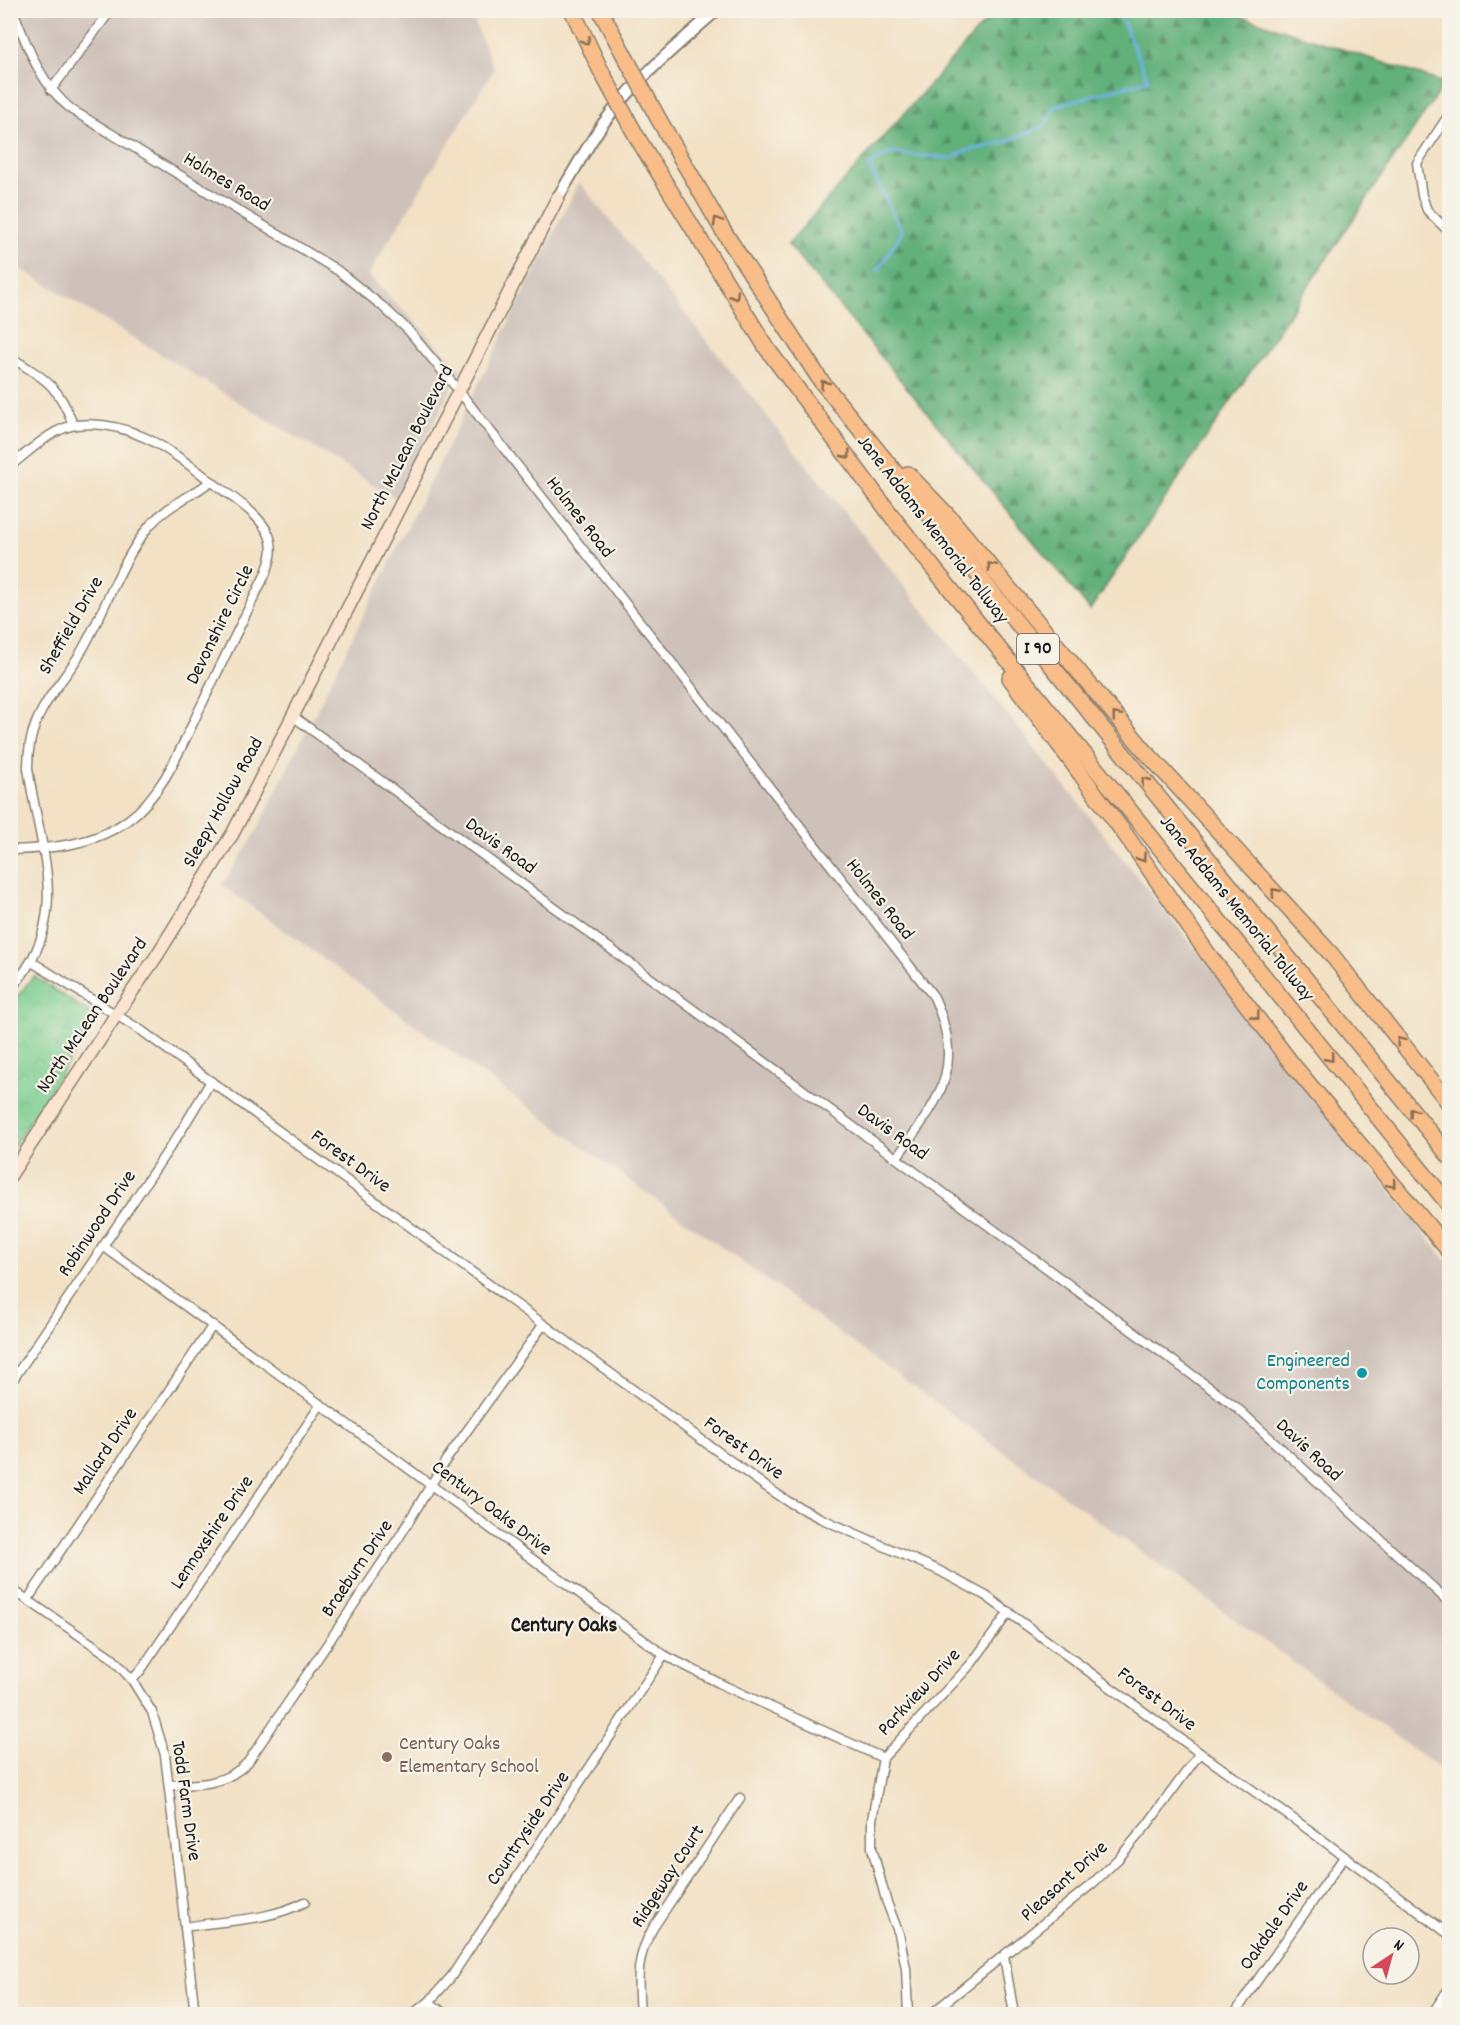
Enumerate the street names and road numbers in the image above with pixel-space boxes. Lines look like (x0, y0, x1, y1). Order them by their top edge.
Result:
street label: Holmes Road (177, 146, 275, 220)
street label: North McLean Boulevard (354, 360, 462, 536)
street label: Jane Addams Memorial Tollway (849, 430, 1015, 631)
street label: Holmes Road (538, 471, 620, 565)
street label: Devonshire Circle (180, 560, 262, 690)
street label: Sheffield Drive (33, 571, 112, 680)
road number: I 90 (1017, 634, 1059, 664)
street label: Sleepy Hollow Road (176, 733, 272, 873)
street label: Jane Addams Memorial Tollway (1152, 810, 1321, 1009)
street label: Davis Road (459, 812, 541, 882)
street label: Holmes Road (838, 853, 920, 947)
street label: North McLean Boulevard (30, 933, 156, 1099)
street label: Davis Road (851, 1098, 933, 1168)
street label: Forest Drive (304, 1123, 396, 1201)
street label: Robinwood Drive (52, 1165, 144, 1283)
street label: Mallard Drive (66, 1403, 146, 1501)
street label: Forest Drive (697, 1410, 789, 1488)
street label: Davis Road (1268, 1413, 1348, 1489)
street label: Century Oaks Drive (425, 1454, 557, 1564)
street label: Lennoxshire Drive (164, 1470, 262, 1596)
street label: Braeburn Drive (315, 1515, 401, 1623)
street label: Parkview Drive (872, 1643, 968, 1743)
street label: Forest Drive (1110, 1661, 1202, 1739)
street label: Todd Farm Drive (163, 1739, 207, 1863)
street label: Countryside Drive (480, 1766, 578, 1892)
street label: Ridgeway Court (625, 1820, 713, 1934)
street label: Pleasant Drive (1015, 1835, 1115, 1929)
street label: Oakdale Drive (1234, 1875, 1317, 1977)

